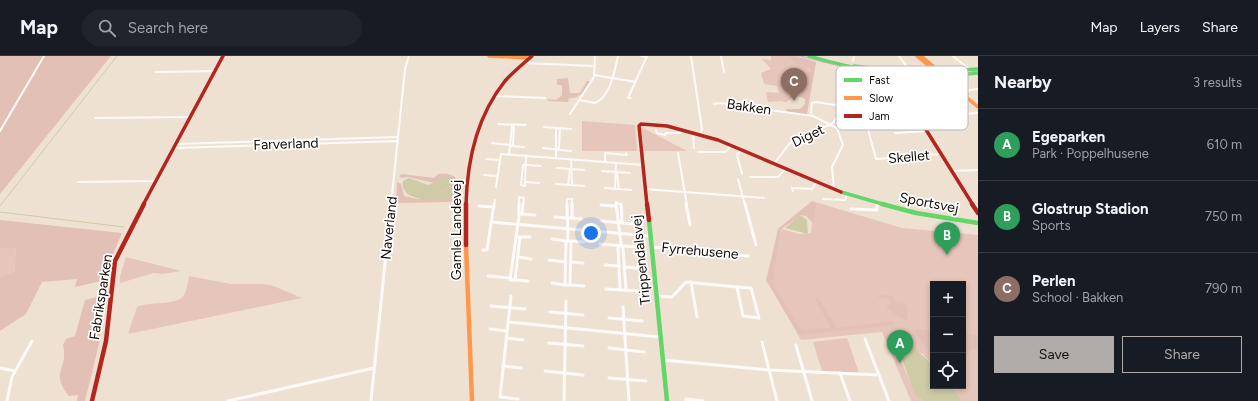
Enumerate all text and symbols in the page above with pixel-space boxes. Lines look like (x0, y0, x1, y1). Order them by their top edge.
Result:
search box (82, 10, 362, 46)
text: Map (20, 16, 58, 39)
icon: search (96, 17, 118, 39)
text: Search here (128, 19, 208, 37)
text: Map (1090, 19, 1118, 36)
text: Layers (1140, 19, 1180, 36)
text: Share (1202, 19, 1238, 36)
legend (836, 66, 968, 130)
pin: C (781, 68, 807, 101)
text: Nearby (994, 72, 1052, 92)
text: Fast (869, 74, 890, 87)
text: 3 results (1193, 75, 1242, 90)
text: Slow (869, 92, 893, 105)
street label: Bakken (726, 95, 772, 119)
text: Jam (869, 110, 890, 123)
street label: Diget (789, 121, 827, 151)
text: Egeparken (1032, 128, 1105, 146)
street label: Farverland (253, 134, 319, 154)
text: A (1002, 137, 1012, 152)
text: 610 m (1207, 137, 1242, 152)
text: Park · Poppelhusene (1032, 146, 1149, 161)
street label: Skellet (887, 147, 931, 167)
street label: Gamle Landevej (448, 180, 465, 280)
street label: Sportsvej (898, 189, 960, 217)
street label: Naverland (377, 195, 401, 261)
text: Glostrup Stadion (1032, 200, 1148, 218)
text: B (1003, 209, 1011, 224)
text: 750 m (1205, 209, 1242, 224)
street label: Trippendalsvej (628, 214, 654, 306)
text: Sports (1032, 218, 1071, 233)
pin: B (934, 222, 960, 255)
your location (581, 223, 601, 243)
street label: Fyrrehusene (661, 239, 740, 263)
street label: Fabriksparken (86, 253, 116, 341)
text: Perlen (1032, 272, 1075, 290)
map controls (930, 281, 966, 389)
button: + (930, 281, 966, 317)
text: C (1002, 281, 1012, 296)
text: 790 m (1205, 281, 1242, 296)
text: School · Bakken (1032, 290, 1123, 305)
button: − (930, 317, 966, 353)
pin: A (887, 330, 913, 363)
button: Save (994, 336, 1114, 373)
button: Share (1122, 336, 1242, 373)
button: locate (930, 353, 966, 389)

